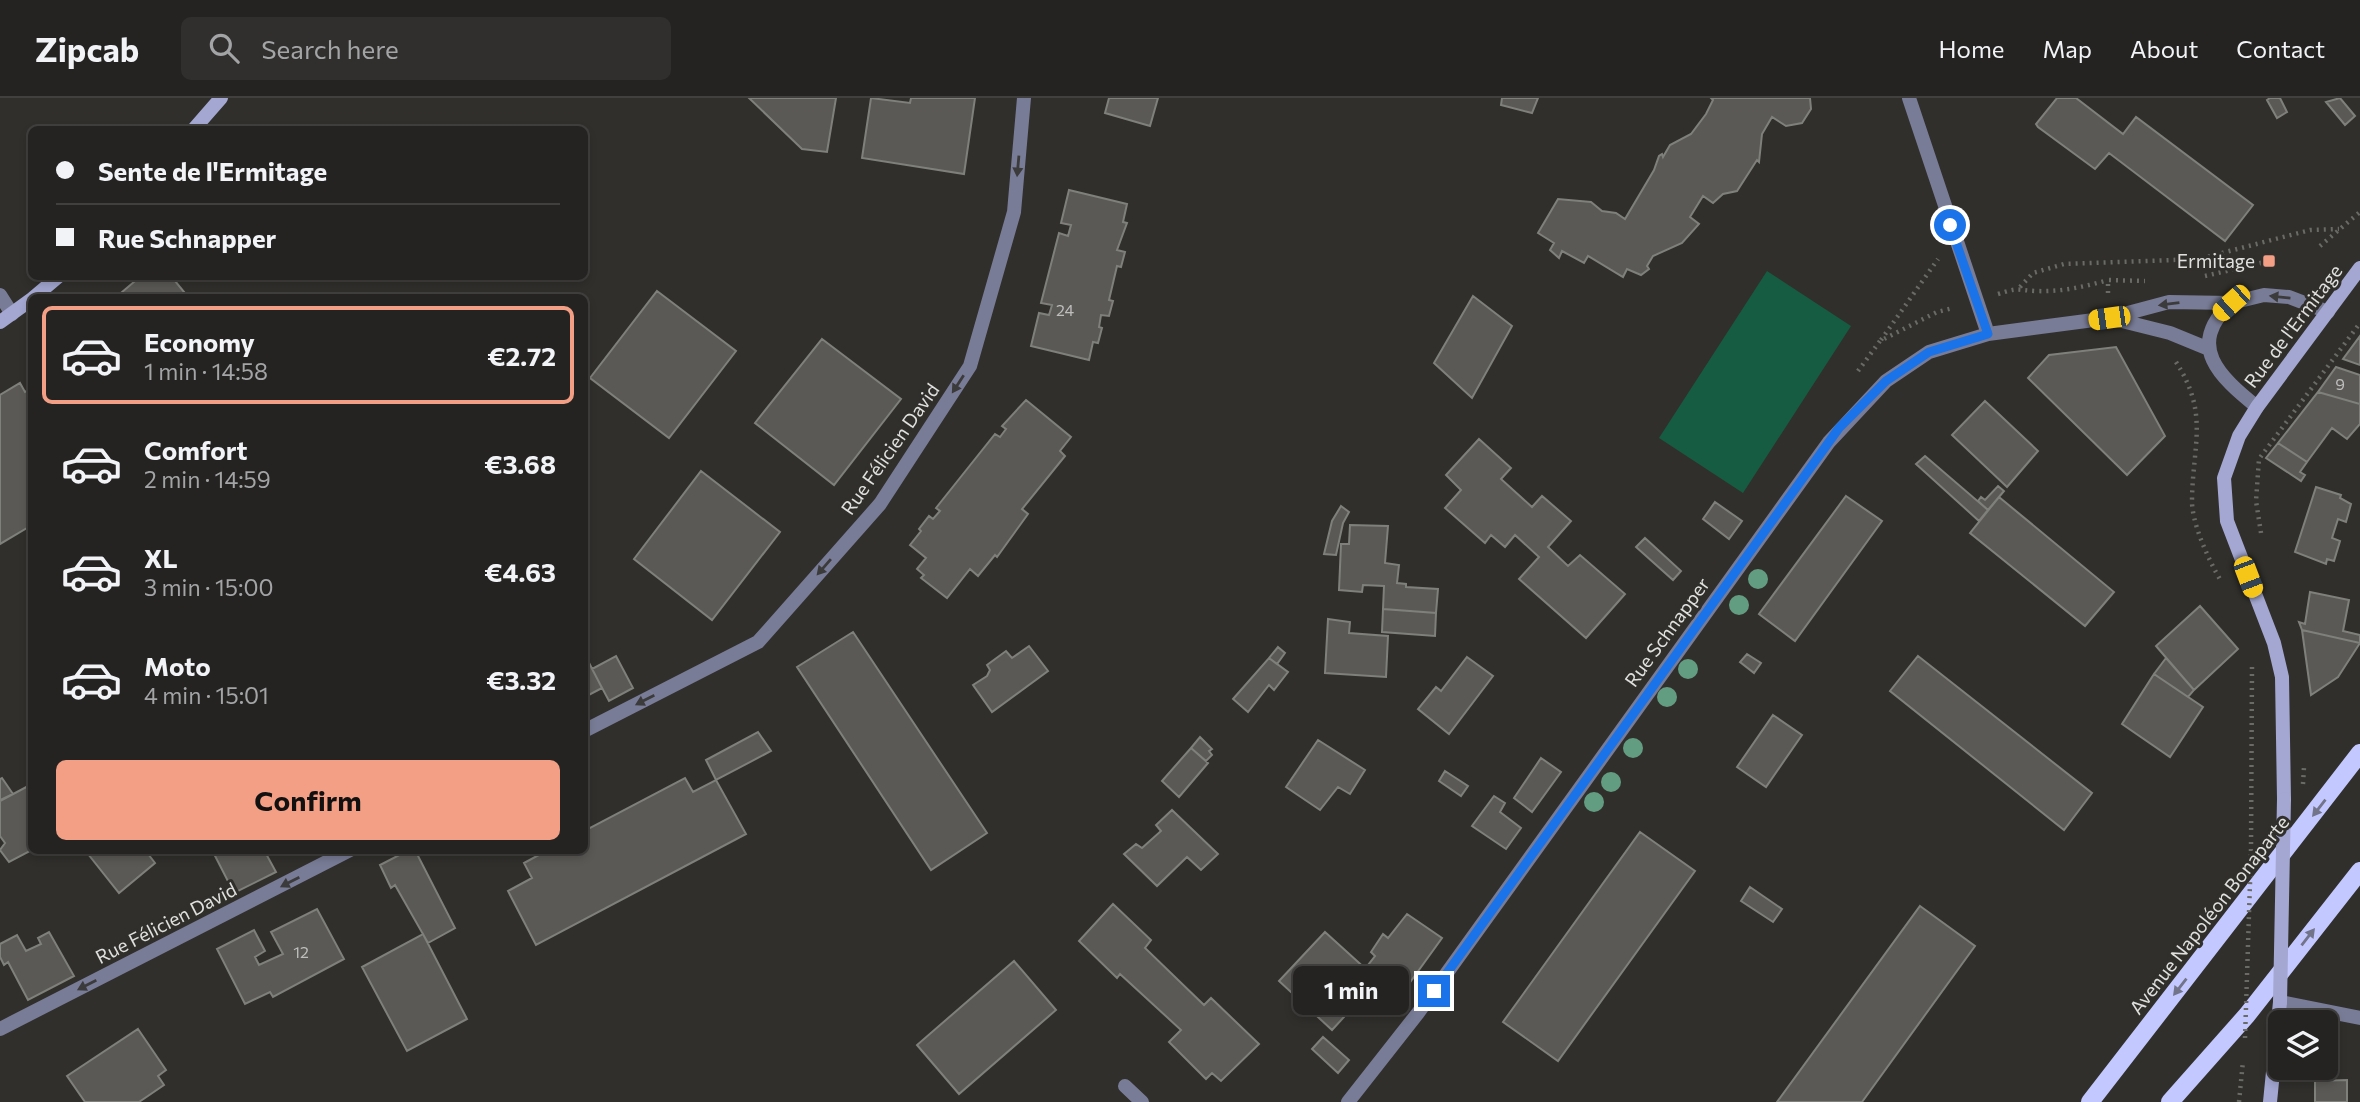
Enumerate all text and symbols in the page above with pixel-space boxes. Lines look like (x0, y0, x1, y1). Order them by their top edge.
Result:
search box (181, 17, 671, 80)
text: Zipcab (35, 28, 139, 69)
icon: search (205, 29, 243, 67)
text: Search here (261, 33, 399, 64)
text: Home (1939, 34, 2005, 63)
text: Map (2043, 34, 2092, 63)
text: About (2130, 34, 2198, 63)
text: Contact (2236, 34, 2325, 63)
text: Sente de l'Ermitage (98, 155, 327, 186)
one-way arrow (1012, 155, 1023, 177)
route start (1934, 209, 1966, 241)
text: Rue Schnapper (98, 222, 276, 253)
place label: Ermitage (2177, 249, 2255, 272)
marker: Ermitage (2261, 253, 2277, 269)
street label: Rue de l'Ermitage (2239, 260, 2346, 392)
car (2209, 281, 2254, 325)
one-way arrow (2269, 291, 2291, 302)
one-way arrow (2158, 298, 2180, 309)
house number: 24 (1056, 300, 1074, 319)
car (2087, 305, 2132, 331)
icon: car (60, 324, 123, 387)
text: Economy (144, 326, 255, 357)
text: €2.72 (487, 340, 556, 371)
text: 1 min · 14:58 (144, 357, 268, 385)
one-way arrow (952, 374, 965, 393)
house number: 9 (2335, 374, 2345, 393)
street label: Rue Félicien David (836, 379, 944, 519)
icon: car (60, 432, 123, 495)
text: Comfort (144, 434, 247, 465)
text: €3.68 (484, 448, 556, 479)
text: 2 min · 14:59 (144, 465, 271, 493)
icon: car (60, 540, 123, 603)
text: XL (144, 542, 178, 573)
car (2231, 554, 2266, 600)
text: €4.63 (484, 556, 556, 587)
one-way arrow (816, 558, 832, 576)
street label: Rue Schnapper (1619, 572, 1714, 691)
text: 3 min · 15:00 (144, 573, 273, 601)
icon: car (60, 648, 123, 711)
text: Moto (144, 650, 211, 681)
text: €3.32 (486, 664, 556, 695)
text: 4 min · 15:01 (144, 681, 269, 709)
one-way arrow (635, 695, 655, 706)
button: Confirm (56, 760, 560, 840)
one-way arrow (2312, 798, 2327, 816)
street label: Avenue Napoléon Bonaparte (2124, 811, 2293, 1018)
one-way arrow (279, 875, 299, 887)
street label: Rue Félicien David (91, 877, 240, 968)
one-way arrow (2300, 928, 2314, 946)
house number: 12 (293, 942, 309, 961)
callout: 1 min (1294, 966, 1410, 1015)
route end (1418, 975, 1450, 1007)
text: 1 min (1324, 976, 1378, 1004)
one-way arrow (2173, 978, 2188, 996)
one-way arrow (77, 979, 97, 991)
map controls (2268, 1010, 2338, 1080)
button: layers (2268, 1010, 2338, 1080)

